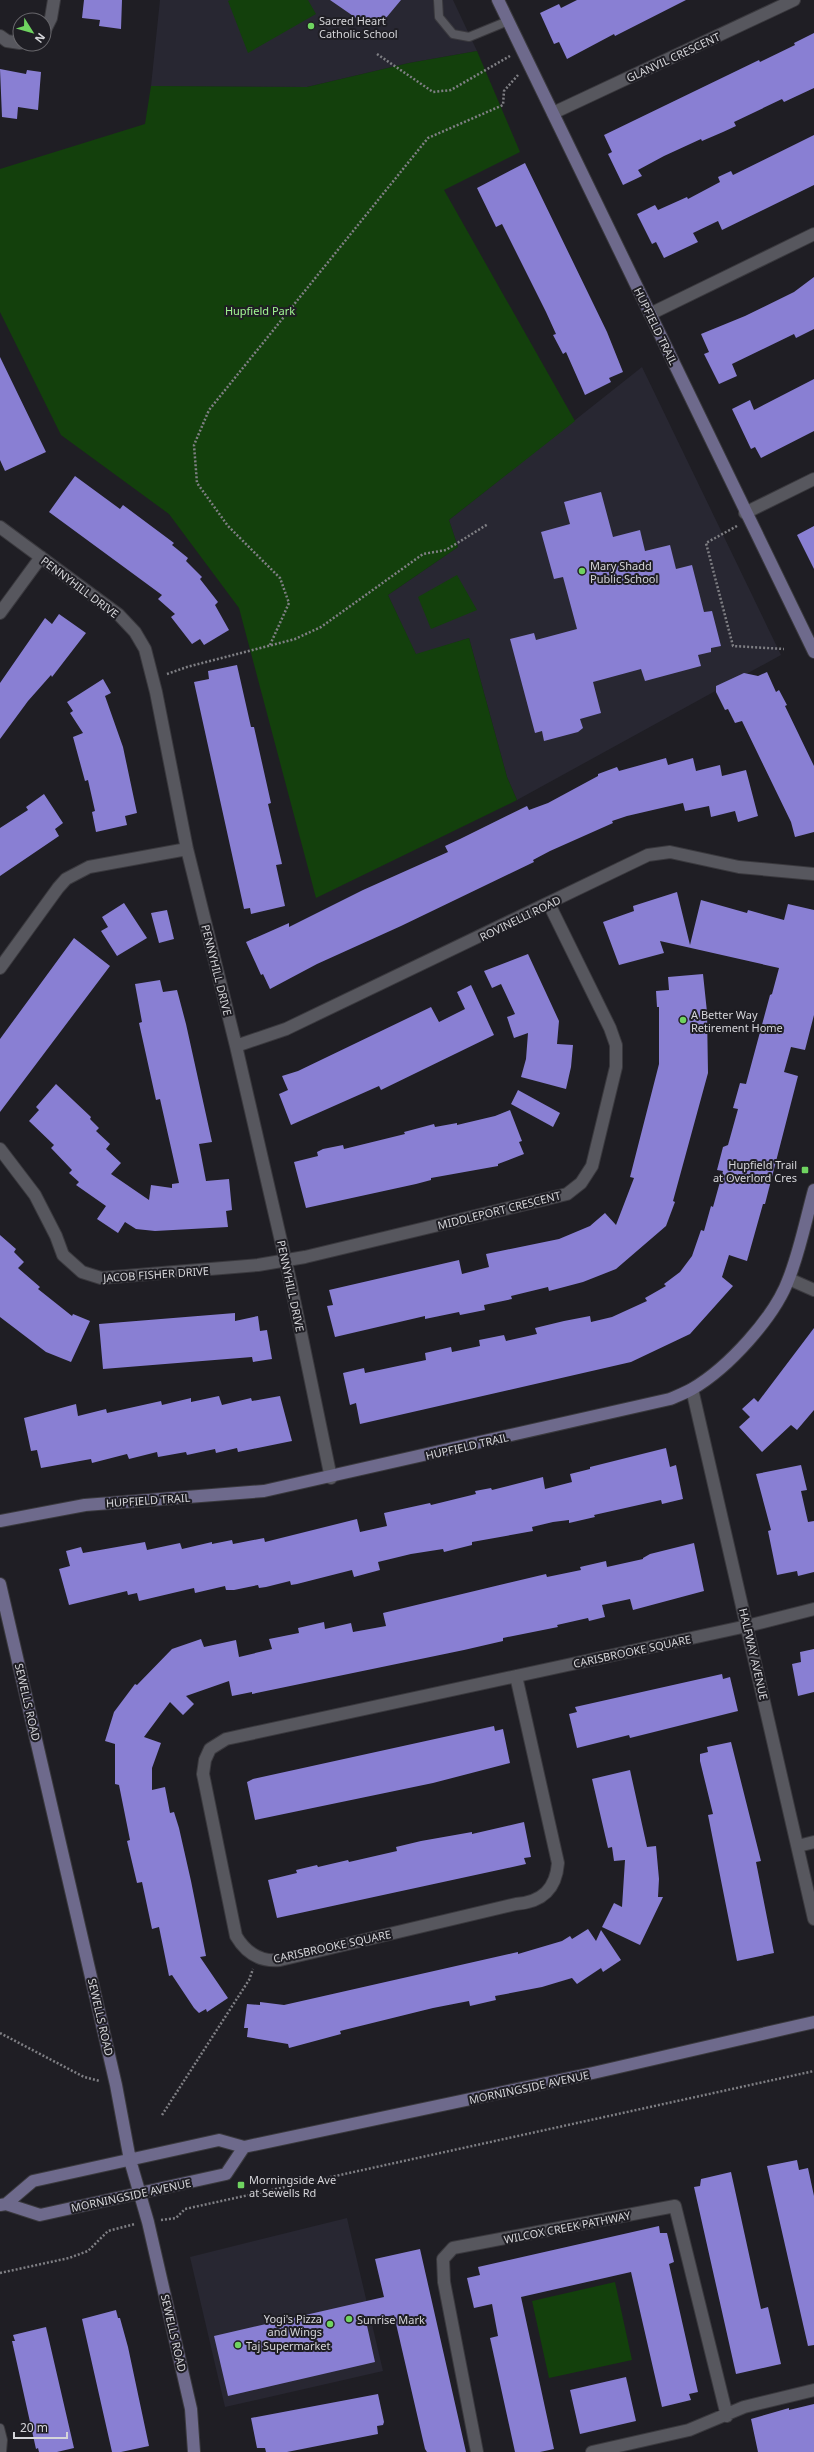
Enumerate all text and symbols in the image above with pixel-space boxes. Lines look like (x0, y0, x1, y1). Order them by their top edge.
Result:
north arrow (12, 12, 52, 52)
place label: Sacred Heart Catholic School (319, 13, 398, 41)
marker: Sacred Heart Catholic School (306, 21, 316, 31)
street label: GLANVIL CRESCENT (624, 29, 722, 85)
text: N (32, 30, 49, 46)
street label: HUPFIELD TRAIL (631, 285, 681, 367)
park label: Hupfield Park (225, 303, 295, 318)
street label: PENNYHILL DRIVE (38, 553, 122, 621)
place label: Mary Shadd Public School (590, 558, 658, 586)
marker: Mary Shadd Public School (577, 566, 587, 576)
street label: ROVINELLI ROAD (477, 892, 563, 944)
street label: PENNYHILL DRIVE (198, 923, 236, 1017)
place label: A Better Way Retirement Home (691, 1007, 783, 1035)
marker: A Better Way Retirement Home (678, 1015, 688, 1025)
place label: Hupfield Trail at Overlord Cres (713, 1157, 797, 1185)
marker: Hupfield Trail at Overlord Cres (800, 1165, 810, 1175)
street label: MIDDLEPORT CRESCENT (436, 1187, 562, 1233)
street label: PENNYHILL DRIVE (274, 1239, 308, 1333)
street label: JACOB FISHER DRIVE (102, 1263, 209, 1285)
street label: HUPFIELD TRAIL (424, 1429, 510, 1463)
street label: HUPFIELD TRAIL (105, 1490, 191, 1510)
street label: HALFWAY AVENUE (736, 1607, 772, 1701)
street label: CARISBROOKE SQUARE (572, 1631, 692, 1671)
street label: SEWELLS ROAD (12, 1662, 44, 1742)
street label: CARISBROOKE SQUARE (272, 1926, 392, 1966)
street label: SEWELLS ROAD (85, 1977, 117, 2057)
street label: MORNINGSIDE AVENUE (468, 2067, 590, 2107)
place label: Morningside Ave at Sewells Rd (249, 2172, 336, 2200)
street label: MORNINGSIDE AVENUE (70, 2175, 192, 2215)
marker: Morningside Ave at Sewells Rd (236, 2180, 246, 2190)
street label: WILCOX CREEK PATHWAY (502, 2207, 632, 2247)
street label: SEWELLS ROAD (158, 2293, 190, 2373)
place label: Yogi's Pizza and Wings (264, 2311, 322, 2339)
place label: Sunrise Mark (357, 2312, 425, 2327)
marker: Sunrise Mark (344, 2314, 354, 2324)
marker: Yogi's Pizza and Wings (325, 2319, 335, 2329)
place label: Taj Supermarket (246, 2338, 331, 2353)
marker: Taj Supermarket (233, 2340, 243, 2350)
scale bar (14, 2414, 67, 2440)
text: 20 m (20, 2419, 48, 2436)

